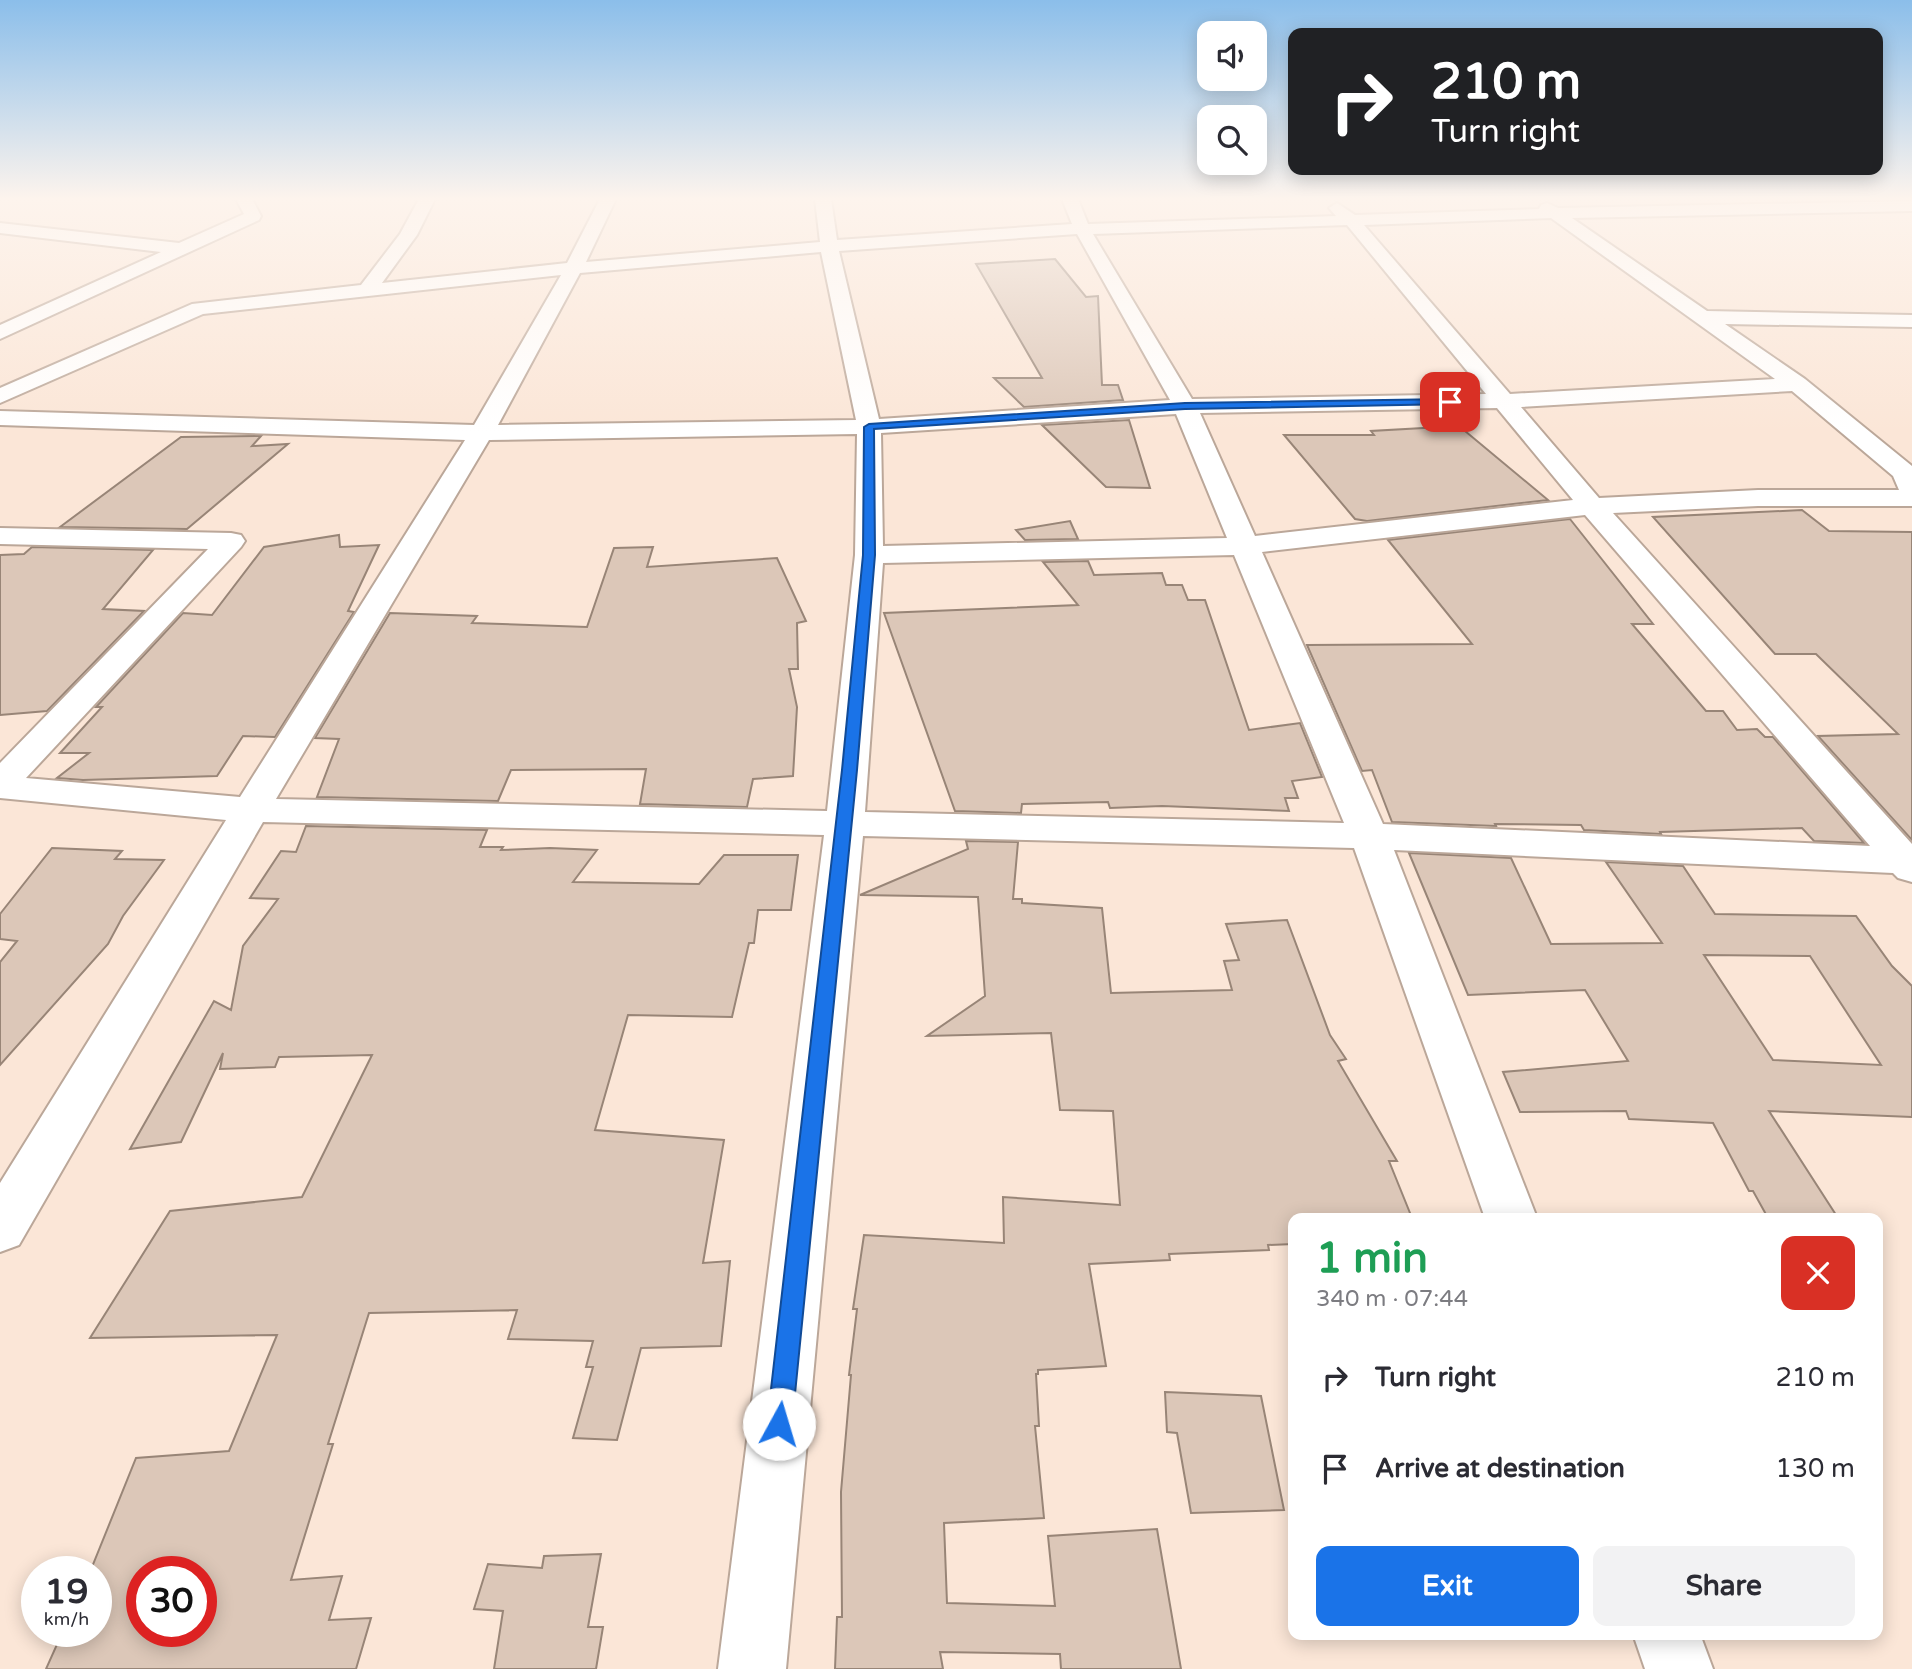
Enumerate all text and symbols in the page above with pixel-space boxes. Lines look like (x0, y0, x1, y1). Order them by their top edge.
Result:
map controls (1197, 21, 1267, 175)
button: sound (1197, 21, 1267, 91)
text: 210 m (1431, 53, 1581, 112)
icon: right (1316, 56, 1407, 147)
button: search (1197, 105, 1267, 175)
text: Turn right (1431, 113, 1580, 151)
pin (1420, 372, 1480, 432)
icon: arrive (1431, 383, 1469, 421)
text: 1 min (1316, 1233, 1428, 1284)
button: close (1781, 1236, 1855, 1310)
text: 340 m · 07:44 (1316, 1285, 1468, 1313)
icon: right (1316, 1359, 1354, 1397)
text: Turn right (1375, 1362, 1496, 1393)
text: 210 m (1775, 1362, 1855, 1393)
position arrow (742, 1387, 816, 1461)
icon: arrive (1316, 1450, 1354, 1488)
text: Arrive at destination (1375, 1453, 1625, 1484)
text: 130 m (1775, 1453, 1855, 1484)
button: Exit (1316, 1546, 1579, 1626)
button: Share (1593, 1546, 1855, 1626)
speed limit sign: 30 (126, 1556, 217, 1647)
text: 19 (45, 1571, 88, 1613)
text: km/h (44, 1608, 89, 1630)

